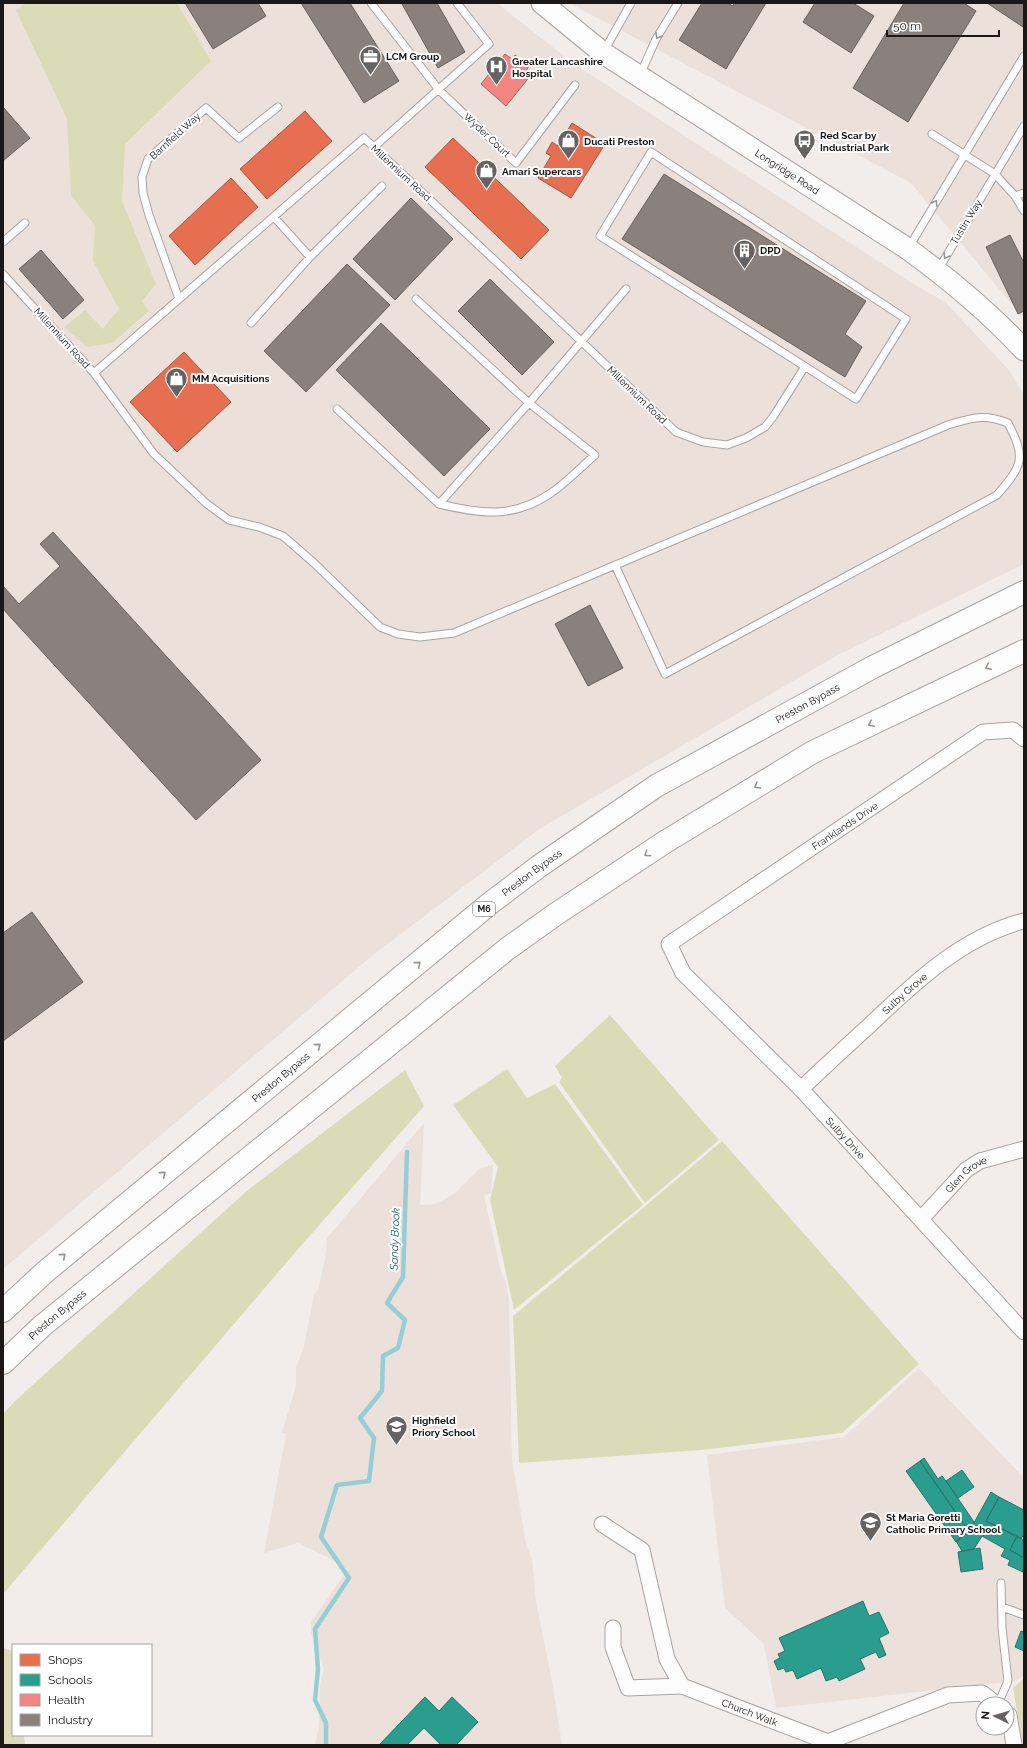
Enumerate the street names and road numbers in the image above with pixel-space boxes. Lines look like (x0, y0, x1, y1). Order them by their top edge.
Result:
street label: Barnfield Way (147, 110, 203, 162)
street label: Wyder Court (462, 111, 513, 160)
street label: Millennium Road (369, 142, 433, 204)
street label: Longridge Road (753, 147, 822, 196)
street label: Tustin Way (948, 197, 984, 246)
street label: Millennium Road (32, 305, 92, 371)
street label: Millennium Road (605, 364, 669, 426)
street label: Preston Bypass (773, 681, 841, 725)
street label: Franklands Drive (810, 800, 880, 852)
street label: Preston Bypass (500, 847, 564, 898)
road number: M6 (473, 902, 495, 916)
street label: Sulby Grove (880, 970, 929, 1016)
street label: Preston Bypass (249, 1050, 311, 1104)
street label: Sulby Drive (824, 1115, 868, 1161)
street label: Glen Grove (943, 1154, 988, 1195)
street label: Preston Bypass (26, 1287, 88, 1341)
street label: Church Walk (720, 1696, 780, 1728)

